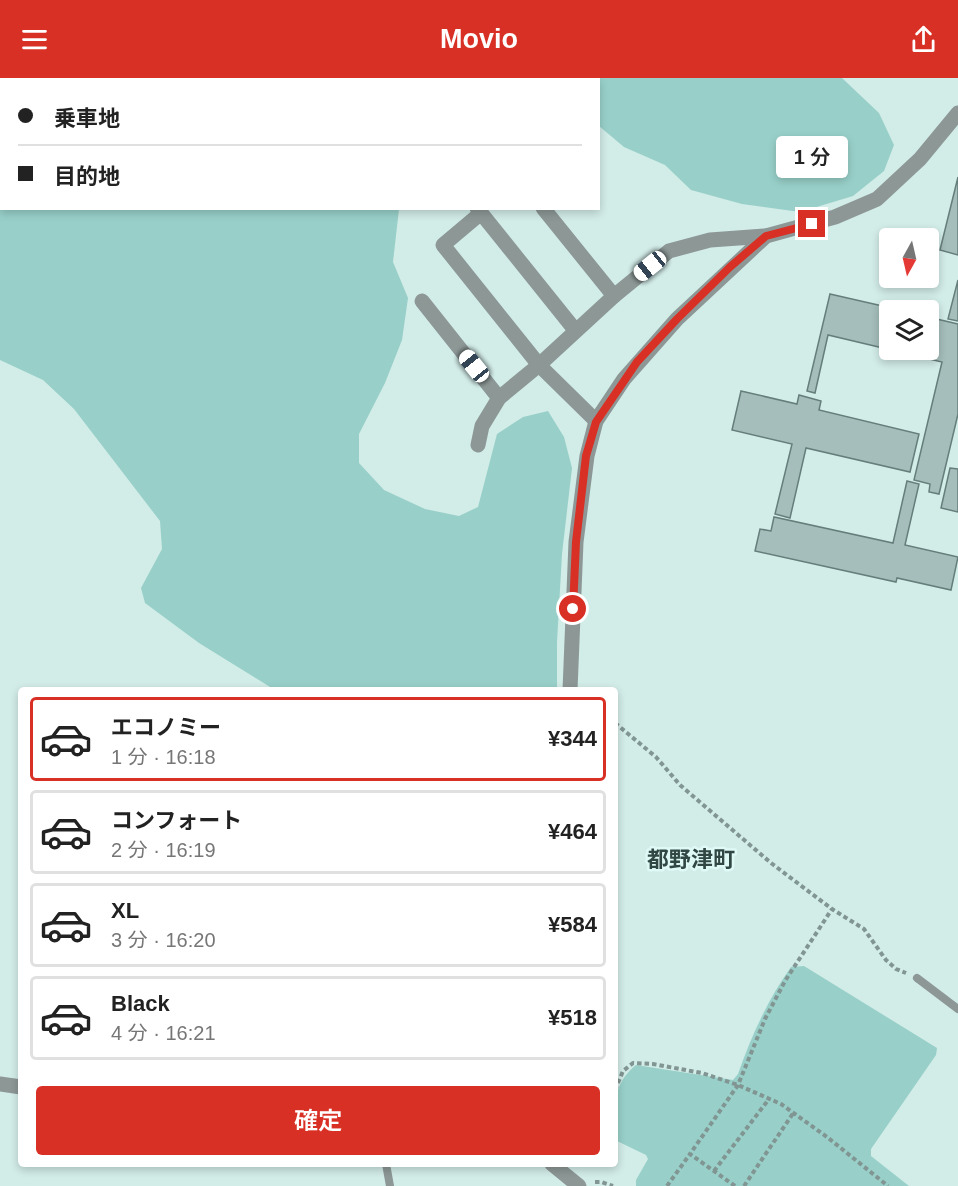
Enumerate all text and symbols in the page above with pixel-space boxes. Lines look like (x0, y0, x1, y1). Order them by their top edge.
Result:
icon: menu (18, 23, 51, 56)
icon: share (907, 23, 940, 56)
text: Movio (440, 24, 518, 54)
text: 乗車地 (54, 106, 120, 131)
callout: 1 分 (776, 137, 848, 179)
text: 1 分 (794, 146, 830, 168)
text: 目的地 (54, 164, 120, 189)
route end (798, 210, 825, 237)
north arrow (879, 228, 939, 288)
map controls (879, 228, 939, 360)
car (630, 248, 670, 284)
button: layers (879, 300, 939, 360)
car (456, 346, 492, 386)
route start (559, 595, 586, 622)
icon: car (39, 712, 93, 766)
text: エコノミー (111, 715, 221, 740)
text: ¥344 (548, 726, 597, 751)
text: 1 分 · 16:18 (111, 746, 216, 768)
icon: car (39, 805, 93, 859)
text: コンフォート (111, 808, 242, 833)
text: ¥464 (548, 819, 597, 844)
text: 2 分 · 16:19 (111, 839, 216, 861)
district label: 都野津町 (647, 847, 735, 872)
icon: car (39, 898, 93, 952)
text: XL (111, 898, 139, 923)
text: ¥584 (548, 912, 597, 937)
text: 3 分 · 16:20 (111, 929, 216, 951)
icon: car (39, 991, 93, 1045)
text: Black (111, 991, 170, 1016)
text: ¥518 (548, 1005, 597, 1030)
text: 4 分 · 16:21 (111, 1022, 216, 1044)
button: 確定 (36, 1086, 600, 1155)

